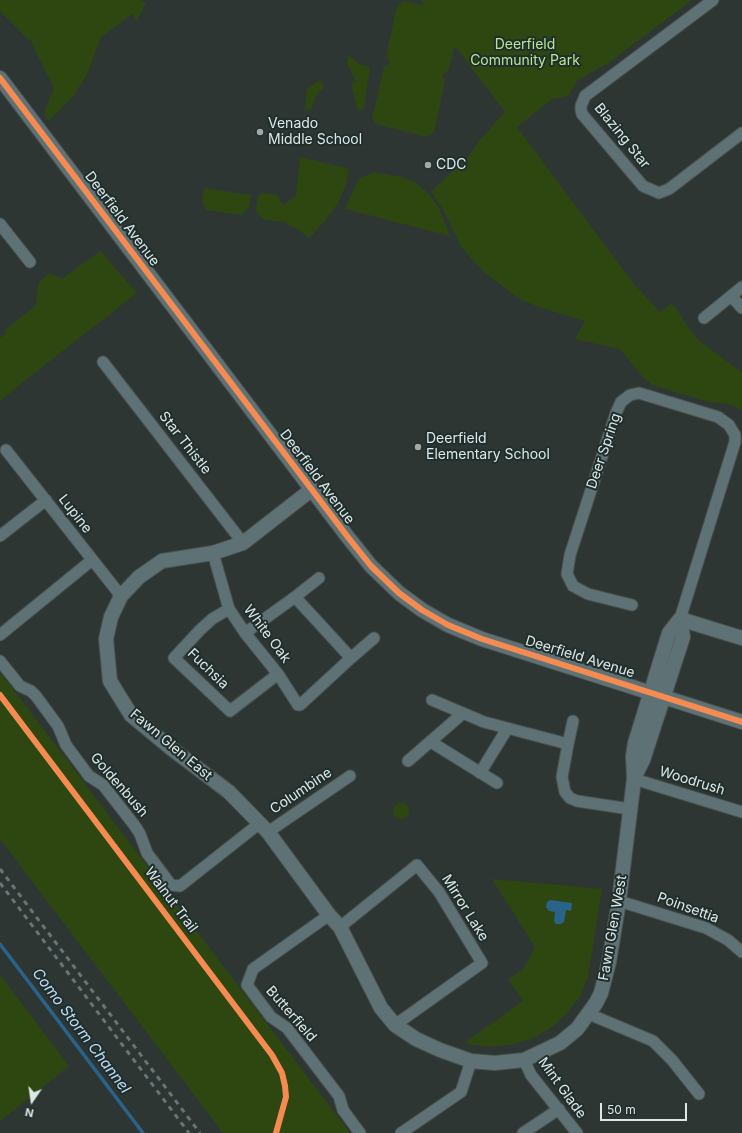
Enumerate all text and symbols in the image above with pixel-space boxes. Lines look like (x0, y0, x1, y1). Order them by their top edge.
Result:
park label: Deerfield Community Park (470, 37, 580, 70)
street label: Blazing Star (591, 100, 653, 172)
place label: Venado Middle School (268, 116, 362, 148)
marker: Venado Middle School (255, 127, 265, 137)
place label: CDC (436, 157, 467, 173)
marker: CDC (423, 160, 433, 170)
street label: Deerfield Avenue (81, 169, 163, 269)
street label: Star Thistle (155, 408, 215, 478)
street label: Deer Spring (583, 411, 625, 491)
street label: Deerfield Avenue (276, 427, 358, 527)
place label: Deerfield Elementary School (426, 431, 550, 464)
marker: Deerfield Elementary School (413, 442, 423, 452)
street label: Lupine (55, 491, 95, 537)
street label: White Oak (240, 602, 294, 666)
street label: Deerfield Avenue (523, 632, 637, 682)
street label: Fuchsia (184, 645, 232, 693)
street label: Fawn Glen East (127, 706, 215, 784)
street label: Goldenbush (86, 749, 152, 821)
street label: Woodrush (657, 763, 727, 799)
street label: Columbine (267, 764, 335, 818)
street label: Walnut Trail (141, 864, 201, 936)
street label: Mirror Lake (438, 872, 492, 944)
street label: Fawn Glen West (595, 874, 631, 982)
street label: Poinsettia (655, 889, 721, 927)
water label: Como Storm Channel (28, 965, 134, 1097)
street label: Butterfield (262, 983, 320, 1045)
street label: Mint Glade (534, 1054, 590, 1122)
north arrow (12, 1081, 52, 1121)
scale bar (602, 1095, 689, 1121)
text: 50 m (607, 1102, 636, 1117)
text: N (24, 1105, 35, 1120)

